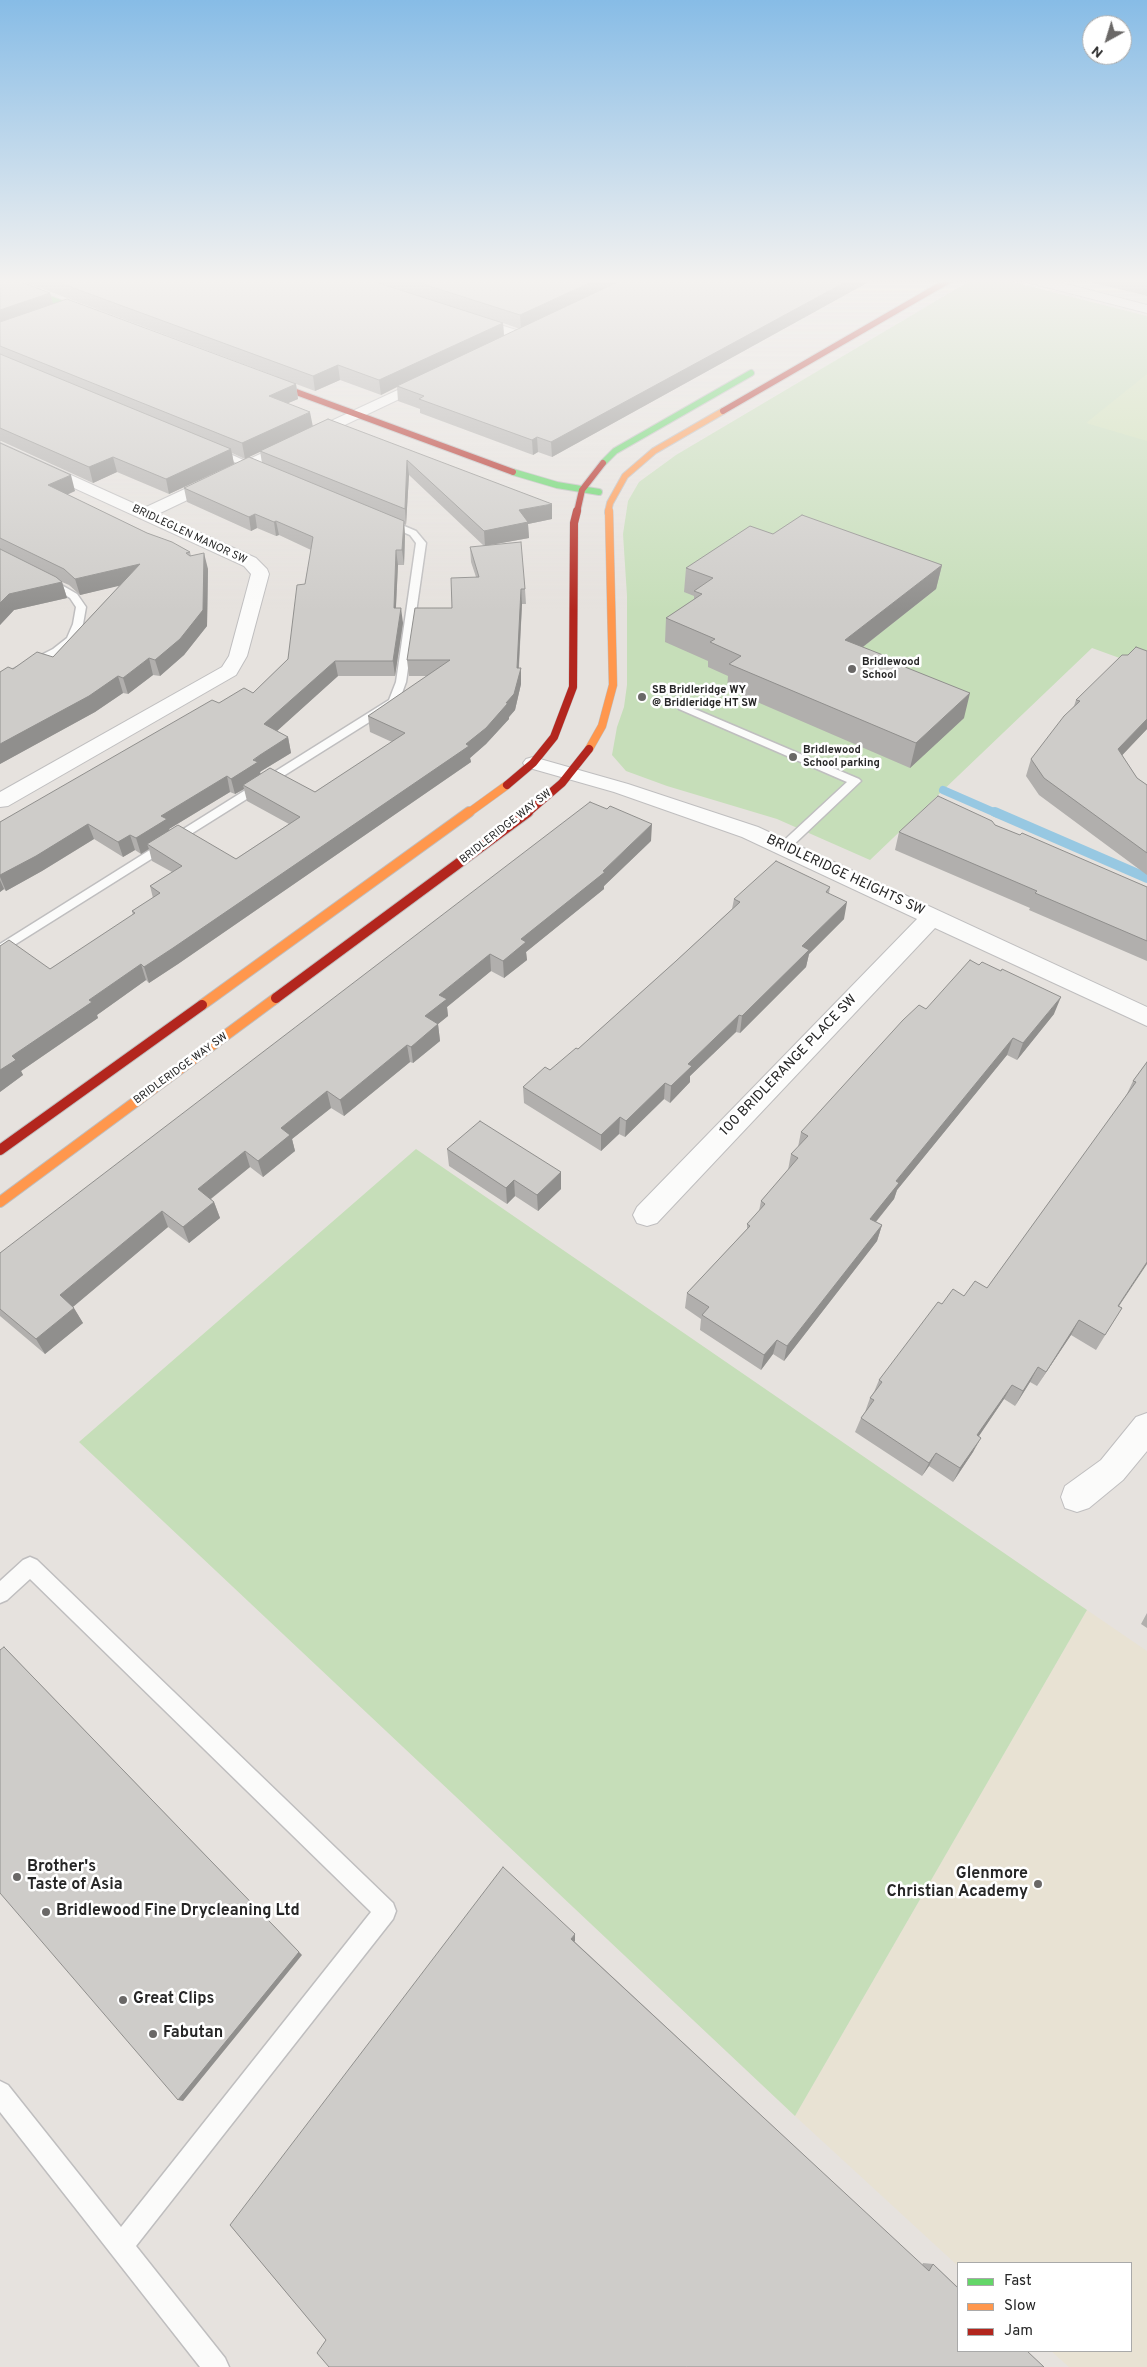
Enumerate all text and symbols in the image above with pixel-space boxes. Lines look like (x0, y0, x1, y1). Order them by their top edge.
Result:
north arrow (1082, 15, 1132, 65)
text: N (1089, 41, 1107, 61)
street label: BRIDLEGLEN MANOR SW (130, 503, 248, 567)
place label: Bridlewood School (862, 656, 920, 682)
marker: Bridlewood School (846, 663, 858, 675)
place label: SB Bridleridge WY @ Bridleridge HT SW (652, 684, 757, 710)
marker: SB Bridleridge WY @ Bridleridge HT SW (636, 691, 648, 703)
place label: Bridlewood School parking (803, 744, 880, 770)
marker: Bridlewood School parking (787, 751, 799, 763)
street label: BRIDLERIDGE WAY SW (458, 787, 554, 867)
street label: BRIDLERIDGE HEIGHTS SW (763, 832, 927, 920)
street label: 100 BRIDLERANGE PLACE SW (717, 992, 861, 1140)
street label: BRIDLERIDGE WAY SW (132, 1031, 230, 1107)
place label: Brother's Taste of Asia (27, 1858, 123, 1896)
place label: Glenmore Christian Academy (886, 1865, 1028, 1903)
marker: Brother's Taste of Asia (11, 1871, 23, 1883)
marker: Glenmore Christian Academy (1032, 1878, 1044, 1890)
place label: Bridlewood Fine Drycleaning Ltd (56, 1902, 300, 1922)
marker: Bridlewood Fine Drycleaning Ltd (40, 1906, 52, 1918)
place label: Great Clips (133, 1990, 214, 2010)
marker: Great Clips (117, 1994, 129, 2006)
place label: Fabutan (163, 2024, 223, 2044)
marker: Fabutan (147, 2028, 159, 2040)
legend (957, 2262, 1132, 2352)
text: Fast (1004, 2272, 1032, 2291)
text: Slow (1004, 2297, 1036, 2316)
text: Jam (1004, 2322, 1033, 2341)

